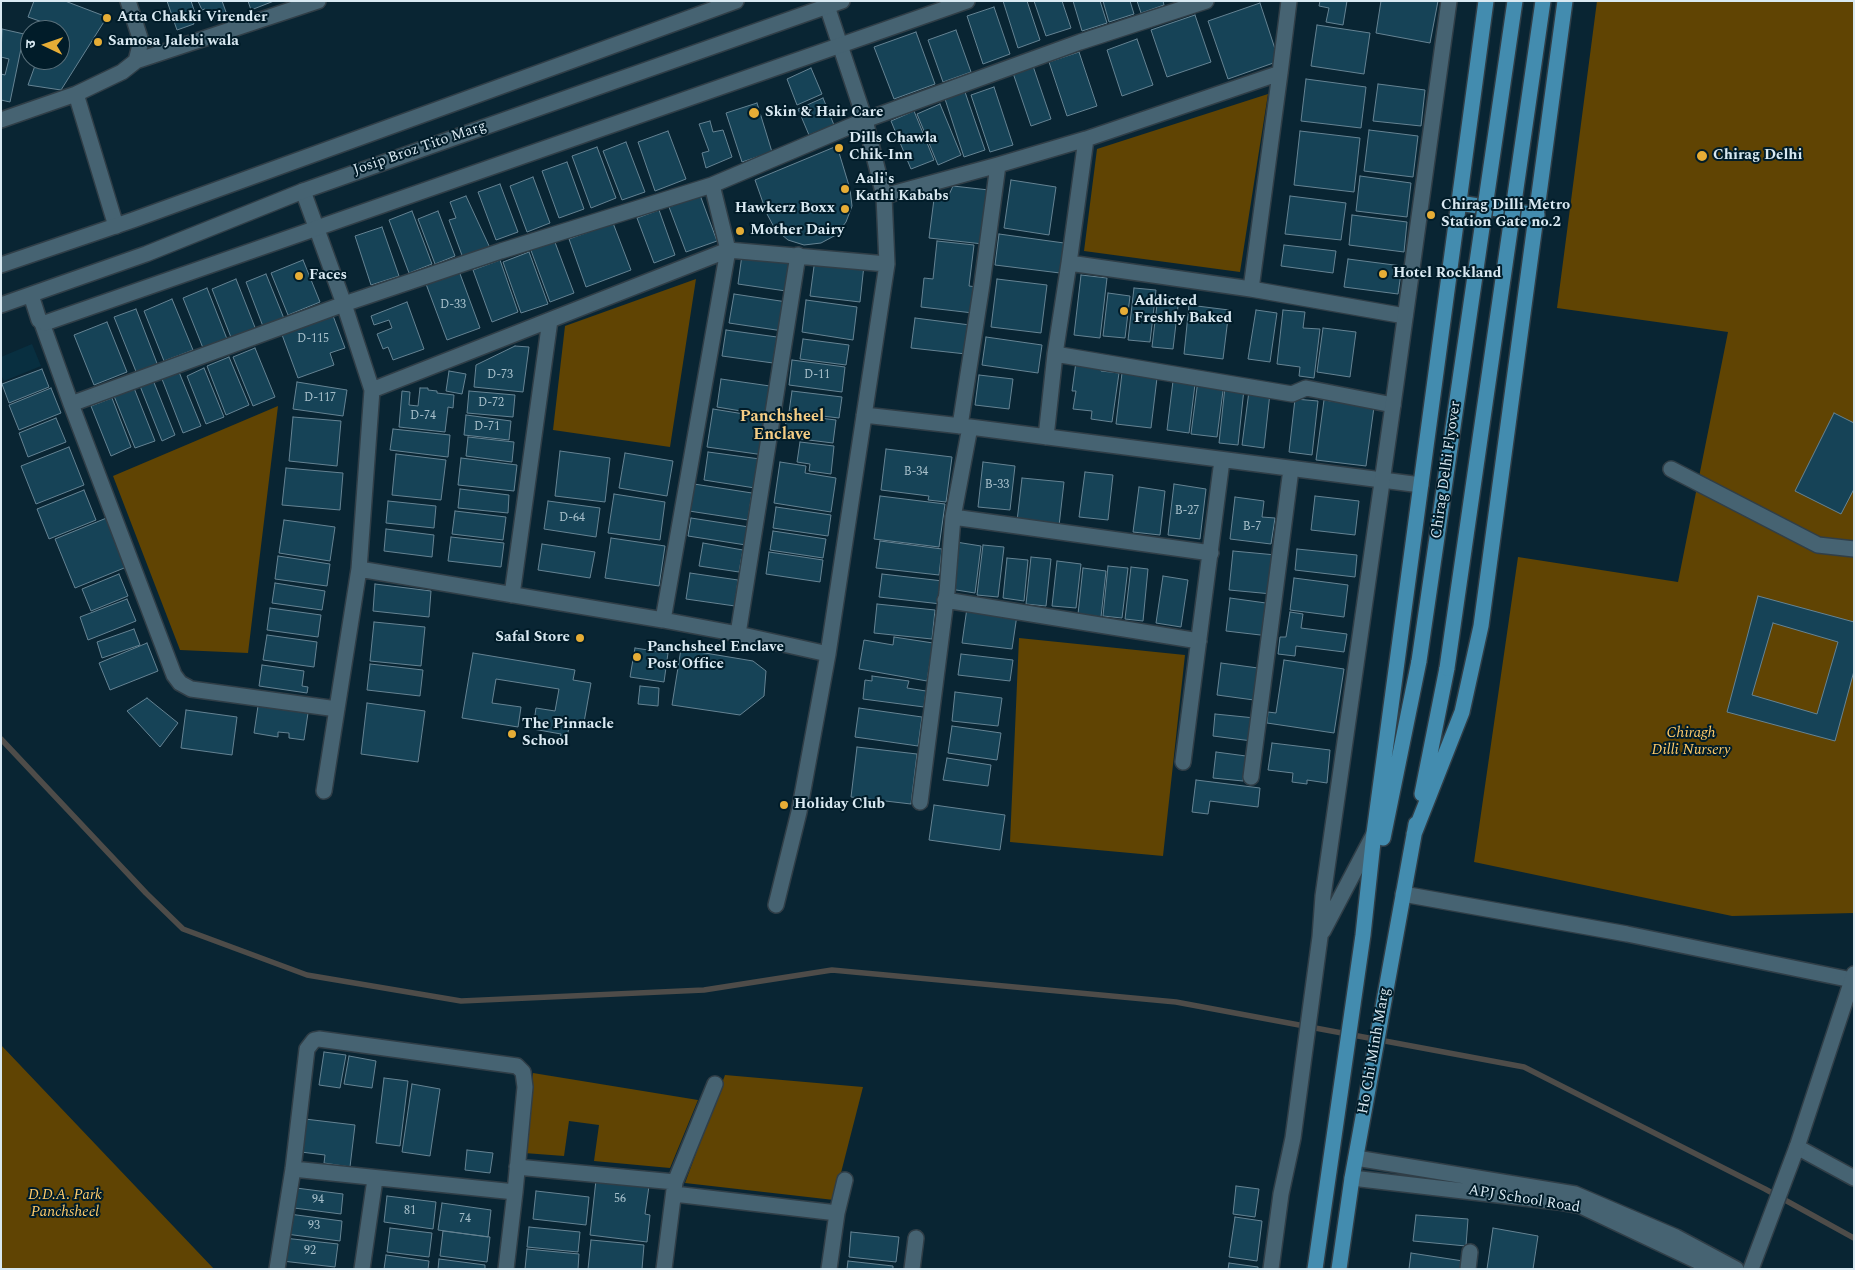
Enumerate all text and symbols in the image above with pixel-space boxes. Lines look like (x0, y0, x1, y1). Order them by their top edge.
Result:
place label: Atta Chakki Virender (117, 9, 267, 27)
marker: Atta Chakki Virender (101, 12, 113, 24)
north arrow (20, 20, 70, 70)
place label: Samosa Jalebi wala (108, 33, 239, 51)
marker: Samosa Jalebi wala (92, 36, 104, 48)
text: उ (20, 40, 41, 49)
place label: Skin & Hair Care (765, 104, 883, 122)
marker: Skin & Hair Care (747, 106, 761, 120)
street label: Josip Broz Tito Marg (351, 118, 489, 180)
place label: Dills Chawla Chik-Inn (849, 130, 937, 165)
marker: Dills Chawla Chik-Inn (833, 142, 845, 154)
place label: Chirag Delhi (1713, 147, 1803, 165)
marker: Chirag Delhi (1695, 149, 1709, 163)
place label: Aali's Kathi Kababs (855, 171, 949, 206)
marker: Aali's Kathi Kababs (839, 183, 851, 195)
place label: Chirag Dilli Metro Station Gate no.2 (1441, 197, 1570, 232)
place label: Hawkerz Boxx (735, 200, 835, 218)
marker: Hawkerz Boxx (839, 203, 851, 215)
marker: Chirag Dilli Metro Station Gate no.2 (1425, 209, 1437, 221)
place label: Mother Dairy (750, 222, 844, 240)
marker: Mother Dairy (734, 225, 746, 237)
place label: Hotel Rockland (1393, 265, 1502, 283)
place label: Faces (309, 267, 347, 285)
marker: Hotel Rockland (1377, 268, 1389, 280)
marker: Faces (293, 270, 305, 282)
place label: Addicted Freshly Baked (1134, 293, 1232, 328)
house number: D-33 (440, 299, 466, 313)
marker: Addicted Freshly Baked (1118, 305, 1130, 317)
house number: D-115 (297, 333, 329, 347)
house number: D-73 (487, 369, 513, 383)
house number: D-11 (804, 369, 830, 383)
house number: D-117 (304, 392, 336, 406)
house number: D-72 (478, 397, 504, 411)
street label: Chirag Delhi Flyover (1428, 400, 1466, 540)
district label: Panchsheel Enclave (740, 408, 824, 446)
house number: D-74 (410, 410, 436, 424)
house number: D-71 (474, 421, 500, 435)
house number: B-34 (904, 466, 928, 480)
house number: B-33 (985, 479, 1009, 493)
house number: B-27 (1175, 505, 1199, 519)
house number: D-64 (559, 512, 585, 526)
house number: B-7 (1243, 521, 1261, 535)
place label: Safal Store (495, 629, 570, 647)
marker: Safal Store (574, 632, 586, 644)
place label: Panchsheel Enclave Post Office (647, 639, 784, 674)
marker: Panchsheel Enclave Post Office (631, 651, 643, 663)
place label: The Pinnacle School (522, 716, 614, 751)
park label: Chiragh Dilli Nursery (1652, 725, 1730, 760)
marker: The Pinnacle School (506, 728, 518, 740)
place label: Holiday Club (794, 796, 885, 814)
marker: Holiday Club (778, 799, 790, 811)
street label: Ho Chi Minh Marg (1355, 986, 1395, 1116)
street label: APJ School Road (1467, 1182, 1581, 1218)
park label: D.D.A. Park Panchsheel (28, 1187, 102, 1222)
house number: 56 (614, 1193, 626, 1207)
house number: 94 (312, 1194, 324, 1208)
house number: 81 (404, 1205, 416, 1219)
house number: 74 (459, 1213, 471, 1227)
house number: 93 (308, 1220, 320, 1234)
house number: 92 (304, 1245, 316, 1259)

